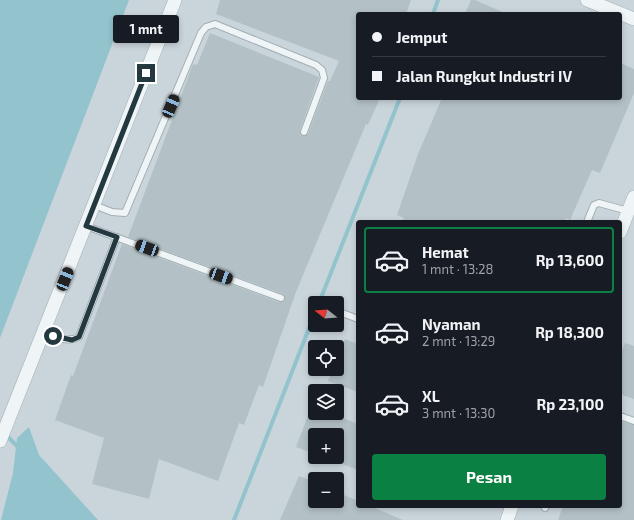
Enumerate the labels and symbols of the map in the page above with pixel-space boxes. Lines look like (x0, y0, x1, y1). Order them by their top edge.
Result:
callout: 1 mnt (113, 15, 179, 43)
route end (137, 64, 155, 82)
car (161, 93, 181, 119)
car (134, 238, 160, 258)
car (55, 266, 75, 292)
car (208, 266, 234, 286)
north arrow (308, 296, 344, 332)
route start (44, 327, 62, 345)

